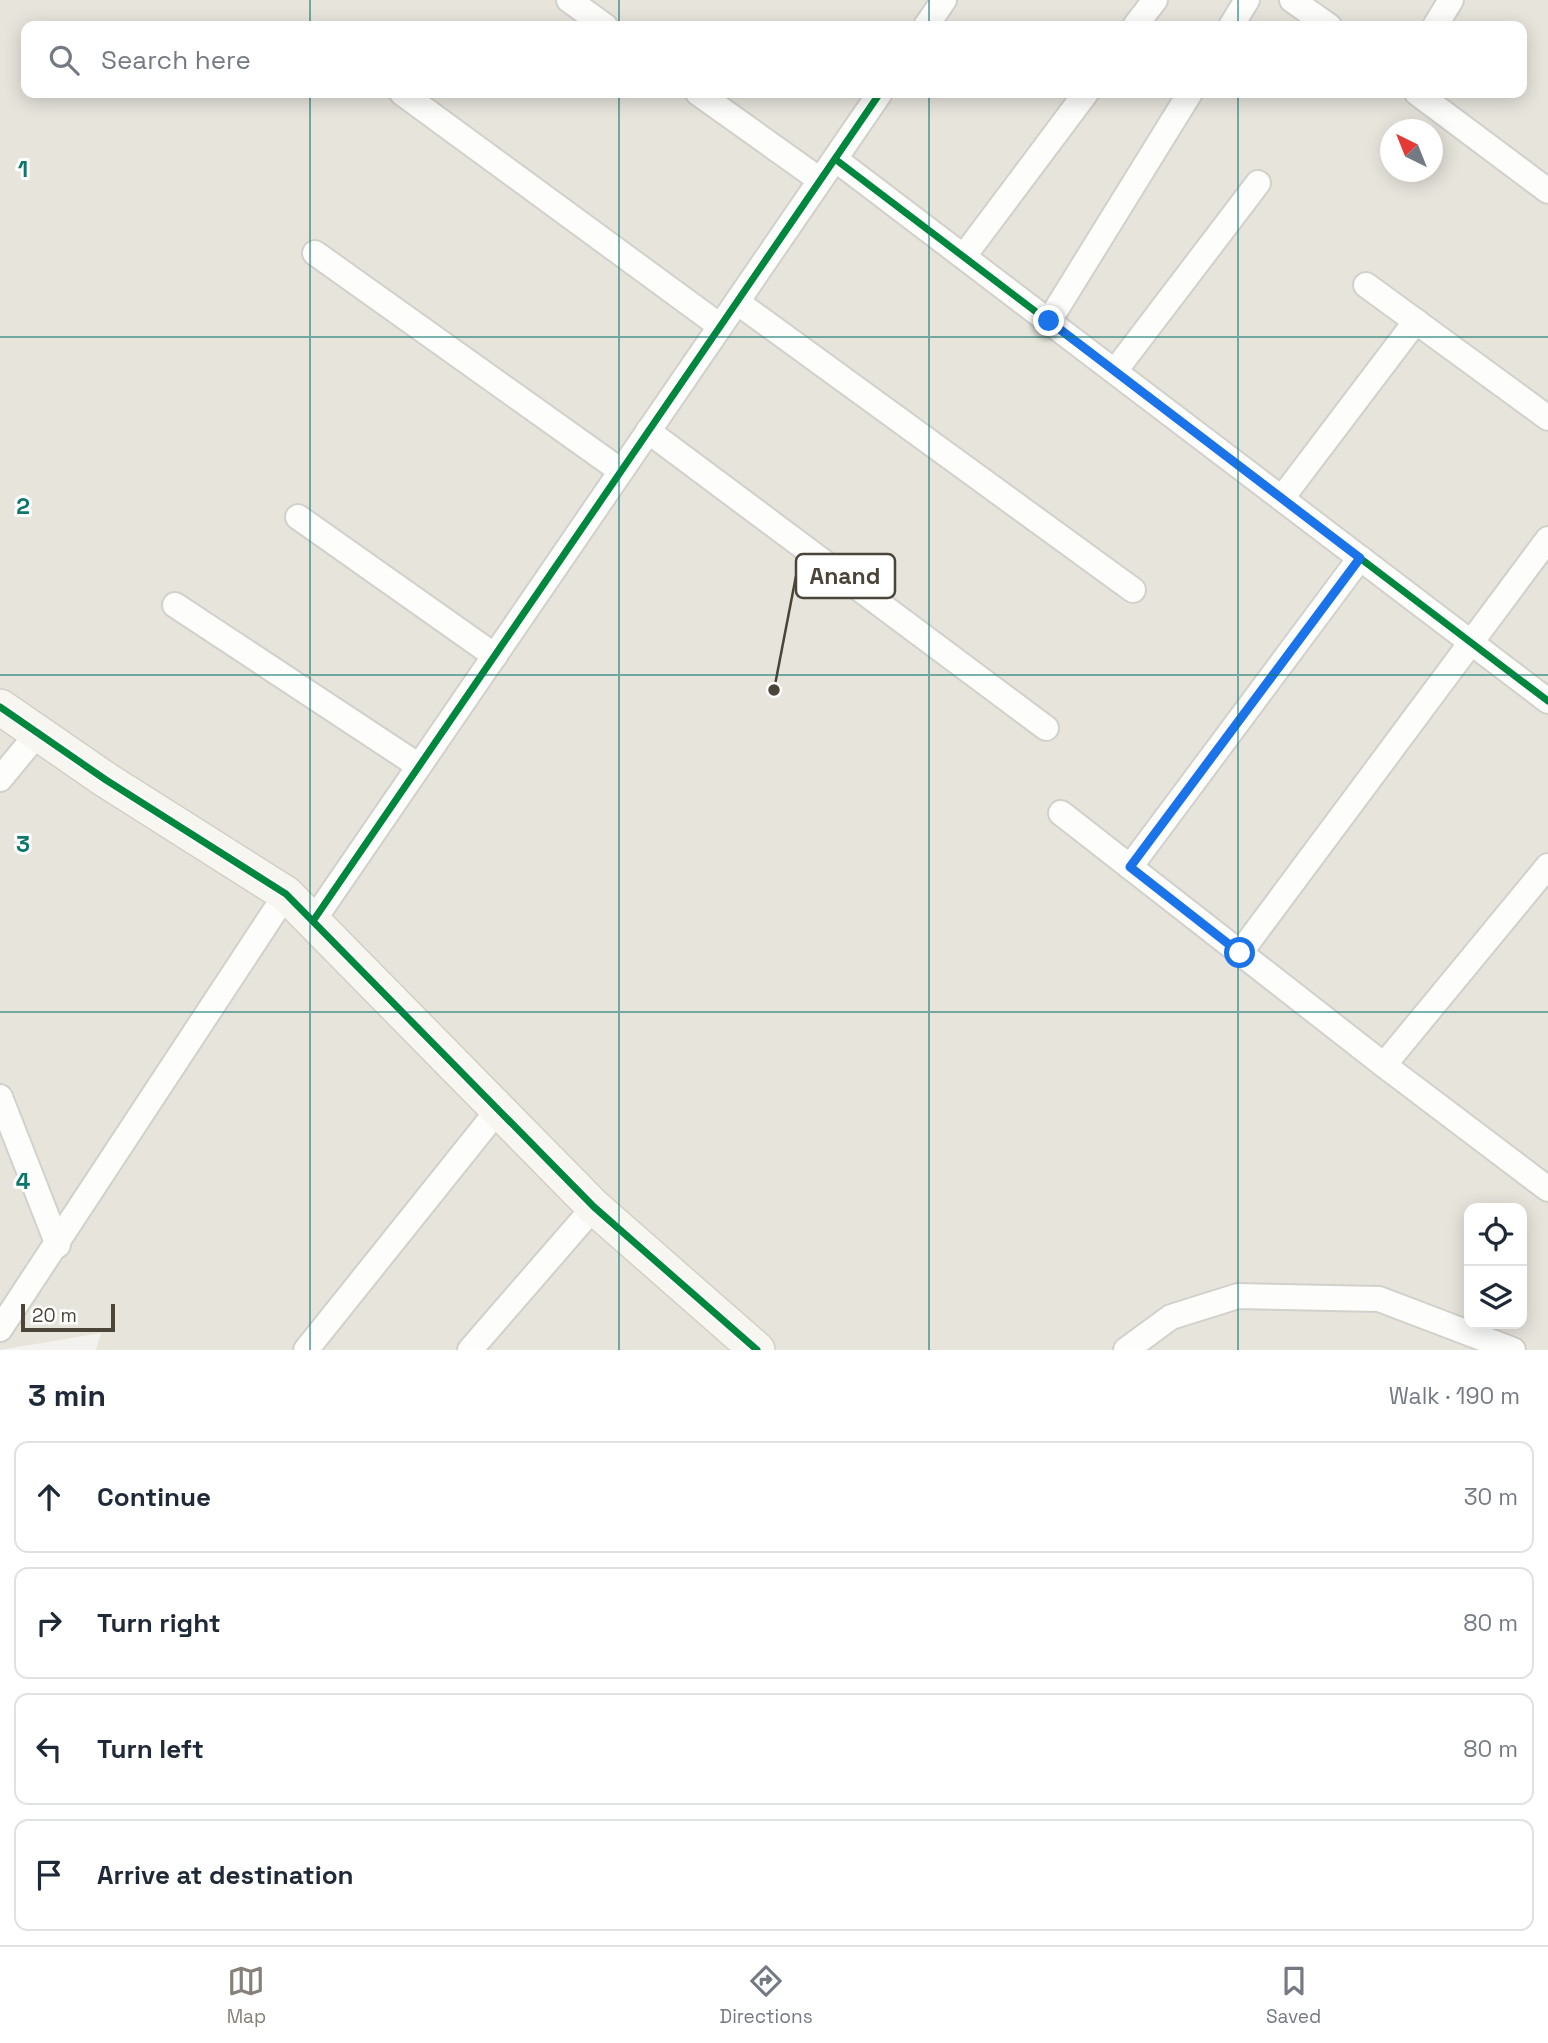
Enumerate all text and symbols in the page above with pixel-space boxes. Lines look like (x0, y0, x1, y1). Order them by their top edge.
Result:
search box (21, 21, 1527, 98)
icon: search (45, 41, 83, 79)
text: Search here (101, 43, 251, 77)
north arrow (1380, 119, 1443, 182)
text: 1 (18, 154, 28, 184)
route end (1033, 305, 1064, 336)
text: 2 (16, 491, 30, 521)
callout: Anand (796, 554, 895, 598)
text: Anand (810, 561, 880, 591)
text: 3 (16, 829, 30, 859)
route start (1224, 937, 1255, 968)
text: 4 (16, 1166, 31, 1196)
map controls (1464, 1203, 1527, 1329)
button: locate (1464, 1203, 1527, 1266)
button: layers (1464, 1266, 1527, 1329)
scale bar (21, 1301, 116, 1333)
text: 20 m (32, 1303, 77, 1328)
text: 3 min (28, 1376, 106, 1415)
text: Walk · 190 m (1389, 1381, 1520, 1411)
icon: ahead (30, 1478, 68, 1516)
text: Continue (97, 1480, 211, 1514)
text: 30 m (1464, 1482, 1518, 1512)
icon: right (30, 1604, 68, 1642)
text: Turn right (97, 1606, 221, 1640)
text: 80 m (1463, 1608, 1518, 1638)
icon: left (30, 1730, 68, 1768)
text: Turn left (97, 1732, 204, 1766)
text: 80 m (1463, 1734, 1518, 1764)
icon: arrive (30, 1856, 68, 1894)
text: Arrive at destination (97, 1858, 354, 1892)
tab: Map (227, 1962, 266, 2029)
tab: Directions (720, 1962, 813, 2029)
tab: Saved (1266, 1962, 1321, 2029)

